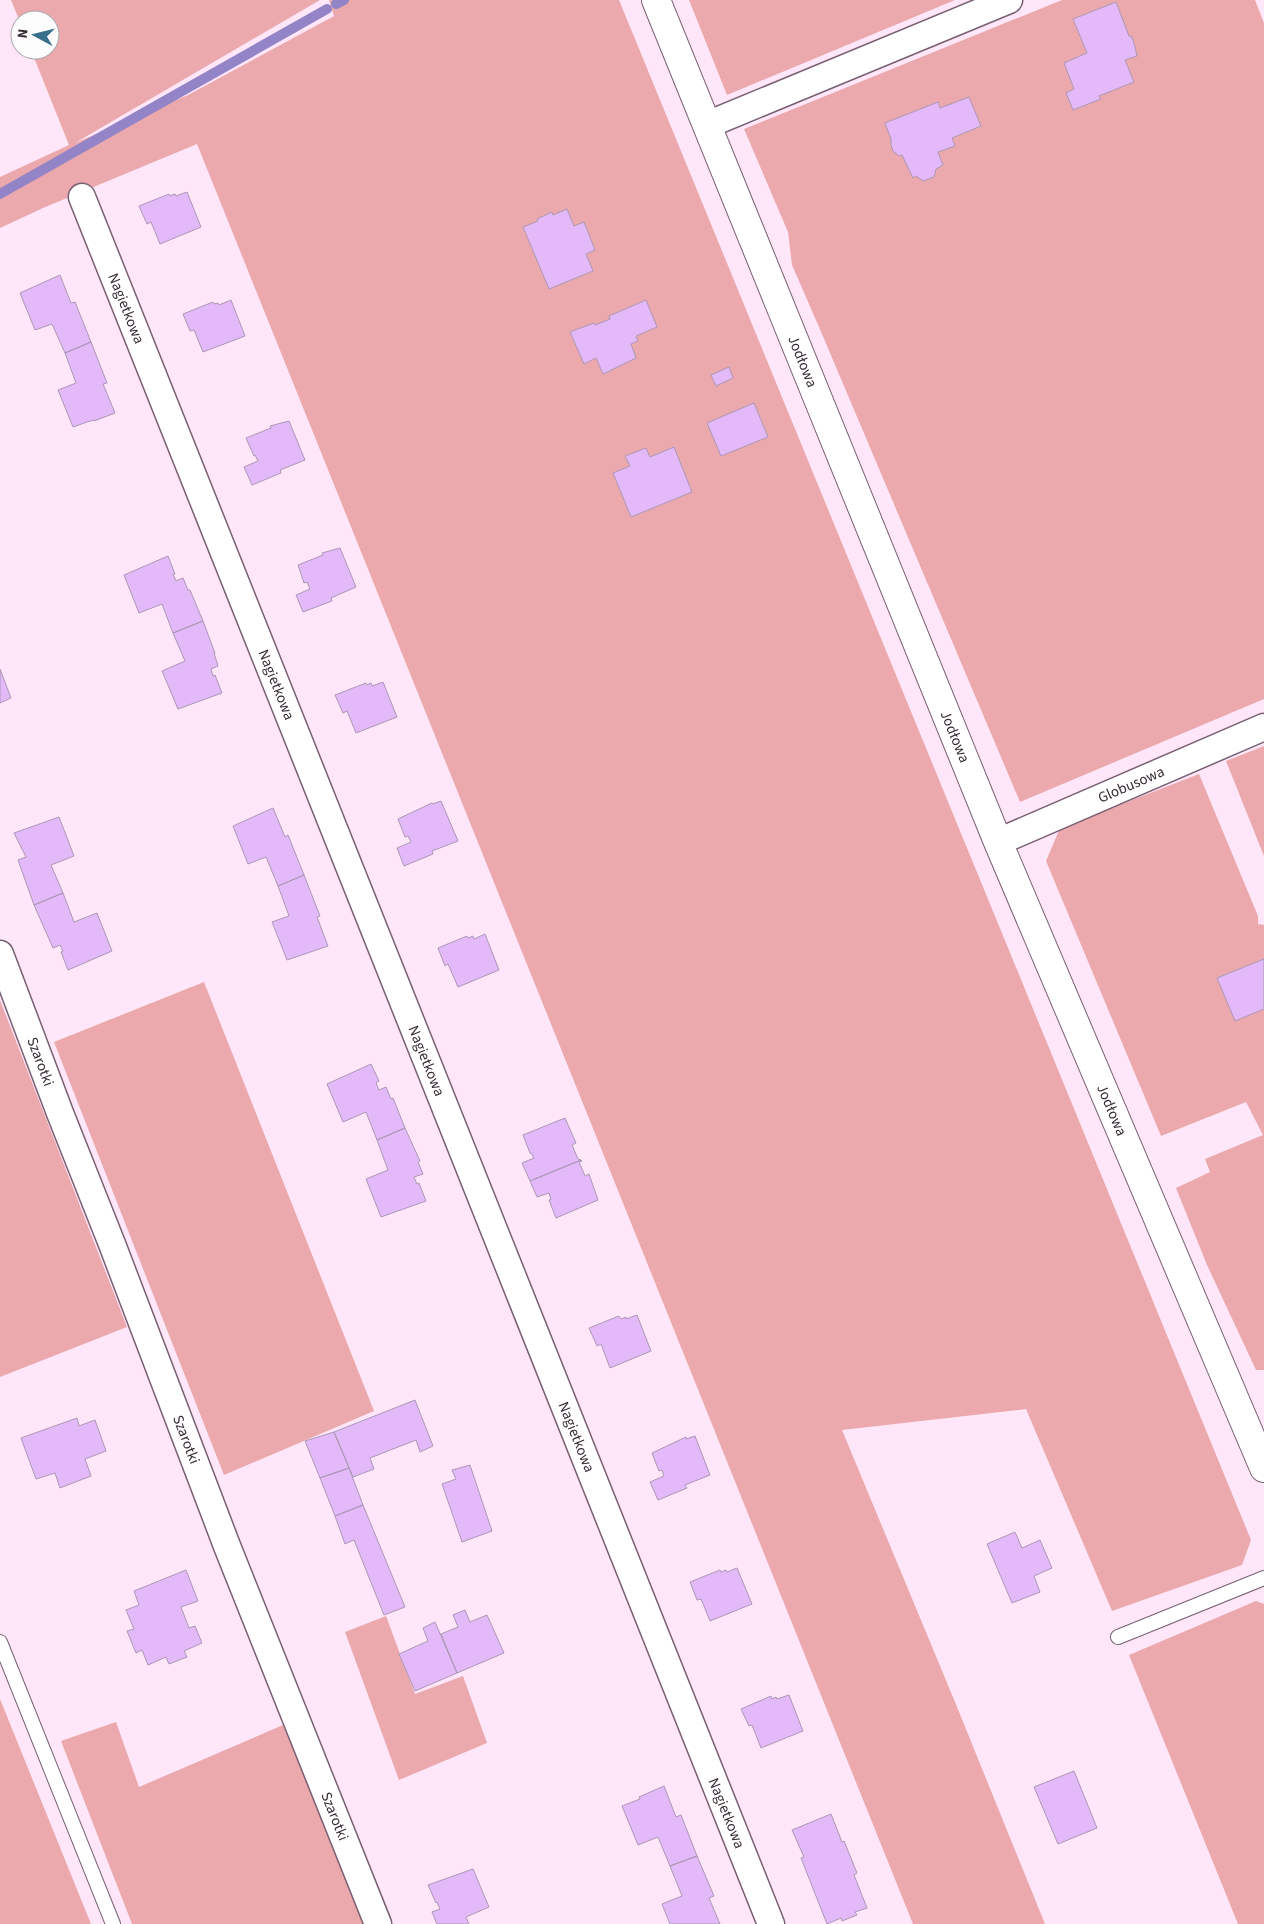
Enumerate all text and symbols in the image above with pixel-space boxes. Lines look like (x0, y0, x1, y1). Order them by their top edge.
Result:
north arrow (10, 10, 60, 60)
text: N (13, 28, 34, 39)
street label: Nagietkowa (102, 270, 150, 347)
street label: Jodłowa (782, 332, 822, 391)
street label: Nagietkowa (253, 646, 300, 723)
street label: Jodłowa (935, 708, 975, 766)
street label: Globusowa (1095, 761, 1168, 809)
street label: Nagietkowa (403, 1023, 450, 1099)
street label: Szarotki (21, 1034, 59, 1089)
street label: Jodłowa (1091, 1081, 1132, 1139)
street label: Nagietkowa (553, 1399, 600, 1476)
street label: Szarotki (167, 1412, 205, 1467)
street label: Nagietkowa (703, 1775, 750, 1852)
street label: Szarotki (315, 1789, 354, 1844)

